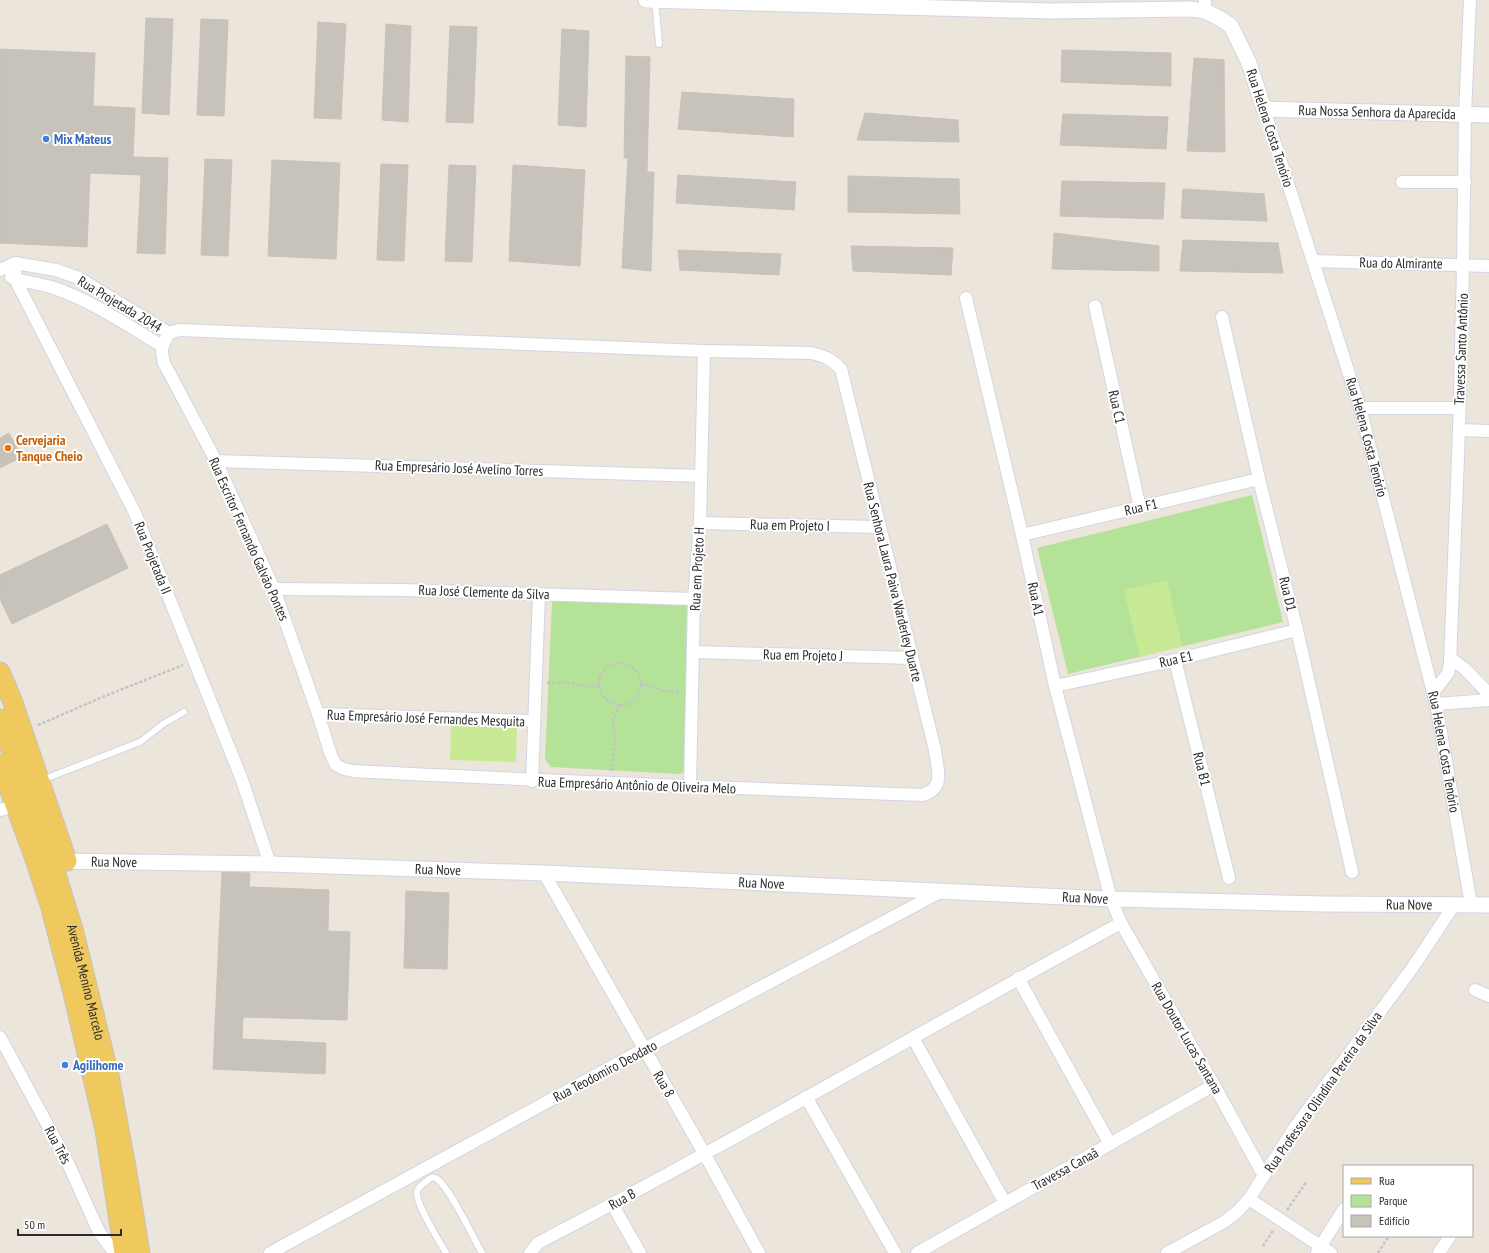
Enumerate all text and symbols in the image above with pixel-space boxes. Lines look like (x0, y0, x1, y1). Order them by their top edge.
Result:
street label: Rua Helena Costa Tenório (1242, 67, 1298, 189)
street label: Rua Nossa Senhora da Aparecida (1298, 101, 1456, 123)
place label: Mix Mateus (54, 130, 111, 148)
marker: Mix Mateus (41, 134, 51, 144)
street label: Rua do Almirante (1359, 253, 1443, 273)
street label: Rua Projetada 2044 (75, 272, 166, 337)
street label: Travessa Santo Antônio (1450, 293, 1472, 405)
street label: Rua Helena Costa Tenório (1342, 375, 1391, 499)
street label: Rua C1 (1104, 388, 1130, 426)
place label: Cervejaria Tanque Cheio (16, 431, 83, 465)
marker: Cervejaria Tanque Cheio (3, 443, 13, 453)
street label: Rua Escritor Fernando Galvão Pontes (205, 454, 293, 624)
street label: Rua Empresário José Avelino Torres (374, 456, 544, 480)
street label: Rua Senhora Laura Paiva Warderley Duarte (859, 480, 927, 684)
street label: Rua F1 (1123, 494, 1159, 520)
street label: Rua em Projeto I (750, 515, 830, 535)
street label: Rua Projetada II (130, 519, 176, 597)
street label: Rua em Projeto H (686, 527, 708, 611)
street label: Rua D1 (1275, 575, 1301, 613)
street label: Rua José Clemente da Silva (418, 581, 550, 603)
street label: Rua A1 (1024, 581, 1048, 617)
street label: Rua em Projeto J (763, 645, 843, 665)
street label: Rua E1 (1158, 646, 1194, 672)
street label: Rua Helena Costa Tenório (1424, 689, 1464, 814)
street label: Rua Empresário José Fernandes Mesquita (327, 706, 525, 730)
street label: Rua B1 (1189, 750, 1215, 788)
street label: Rua Empresário Antônio de Oliveira Melo (538, 773, 736, 797)
street label: Rua Nove (91, 852, 137, 871)
street label: Rua Nove (415, 860, 461, 879)
street label: Rua Nove (738, 873, 785, 893)
street label: Rua Nove (1062, 888, 1109, 908)
street label: Rua Nove (1386, 895, 1432, 914)
street label: Avenida Menino Marcelo (63, 922, 109, 1042)
street label: Rua Doutor Lucas Santana (1148, 979, 1226, 1097)
street label: Rua Professora Olindina Pereira da Silva (1260, 1008, 1386, 1176)
street label: Rua Teodomiro Deodato (550, 1036, 660, 1106)
place label: Agilihome (72, 1056, 123, 1074)
marker: Agilihome (60, 1060, 70, 1070)
street label: Rua 8 (649, 1068, 679, 1100)
street label: Rua Três (41, 1123, 76, 1167)
street label: Travessa Canaã (1029, 1143, 1101, 1195)
legend (1343, 1165, 1473, 1237)
text: Rua (1379, 1173, 1395, 1188)
street label: Rua B (605, 1184, 639, 1214)
text: Parque (1379, 1193, 1408, 1208)
scale bar (18, 1211, 121, 1237)
text: Edifício (1379, 1213, 1410, 1228)
text: 50 m (24, 1217, 45, 1232)

